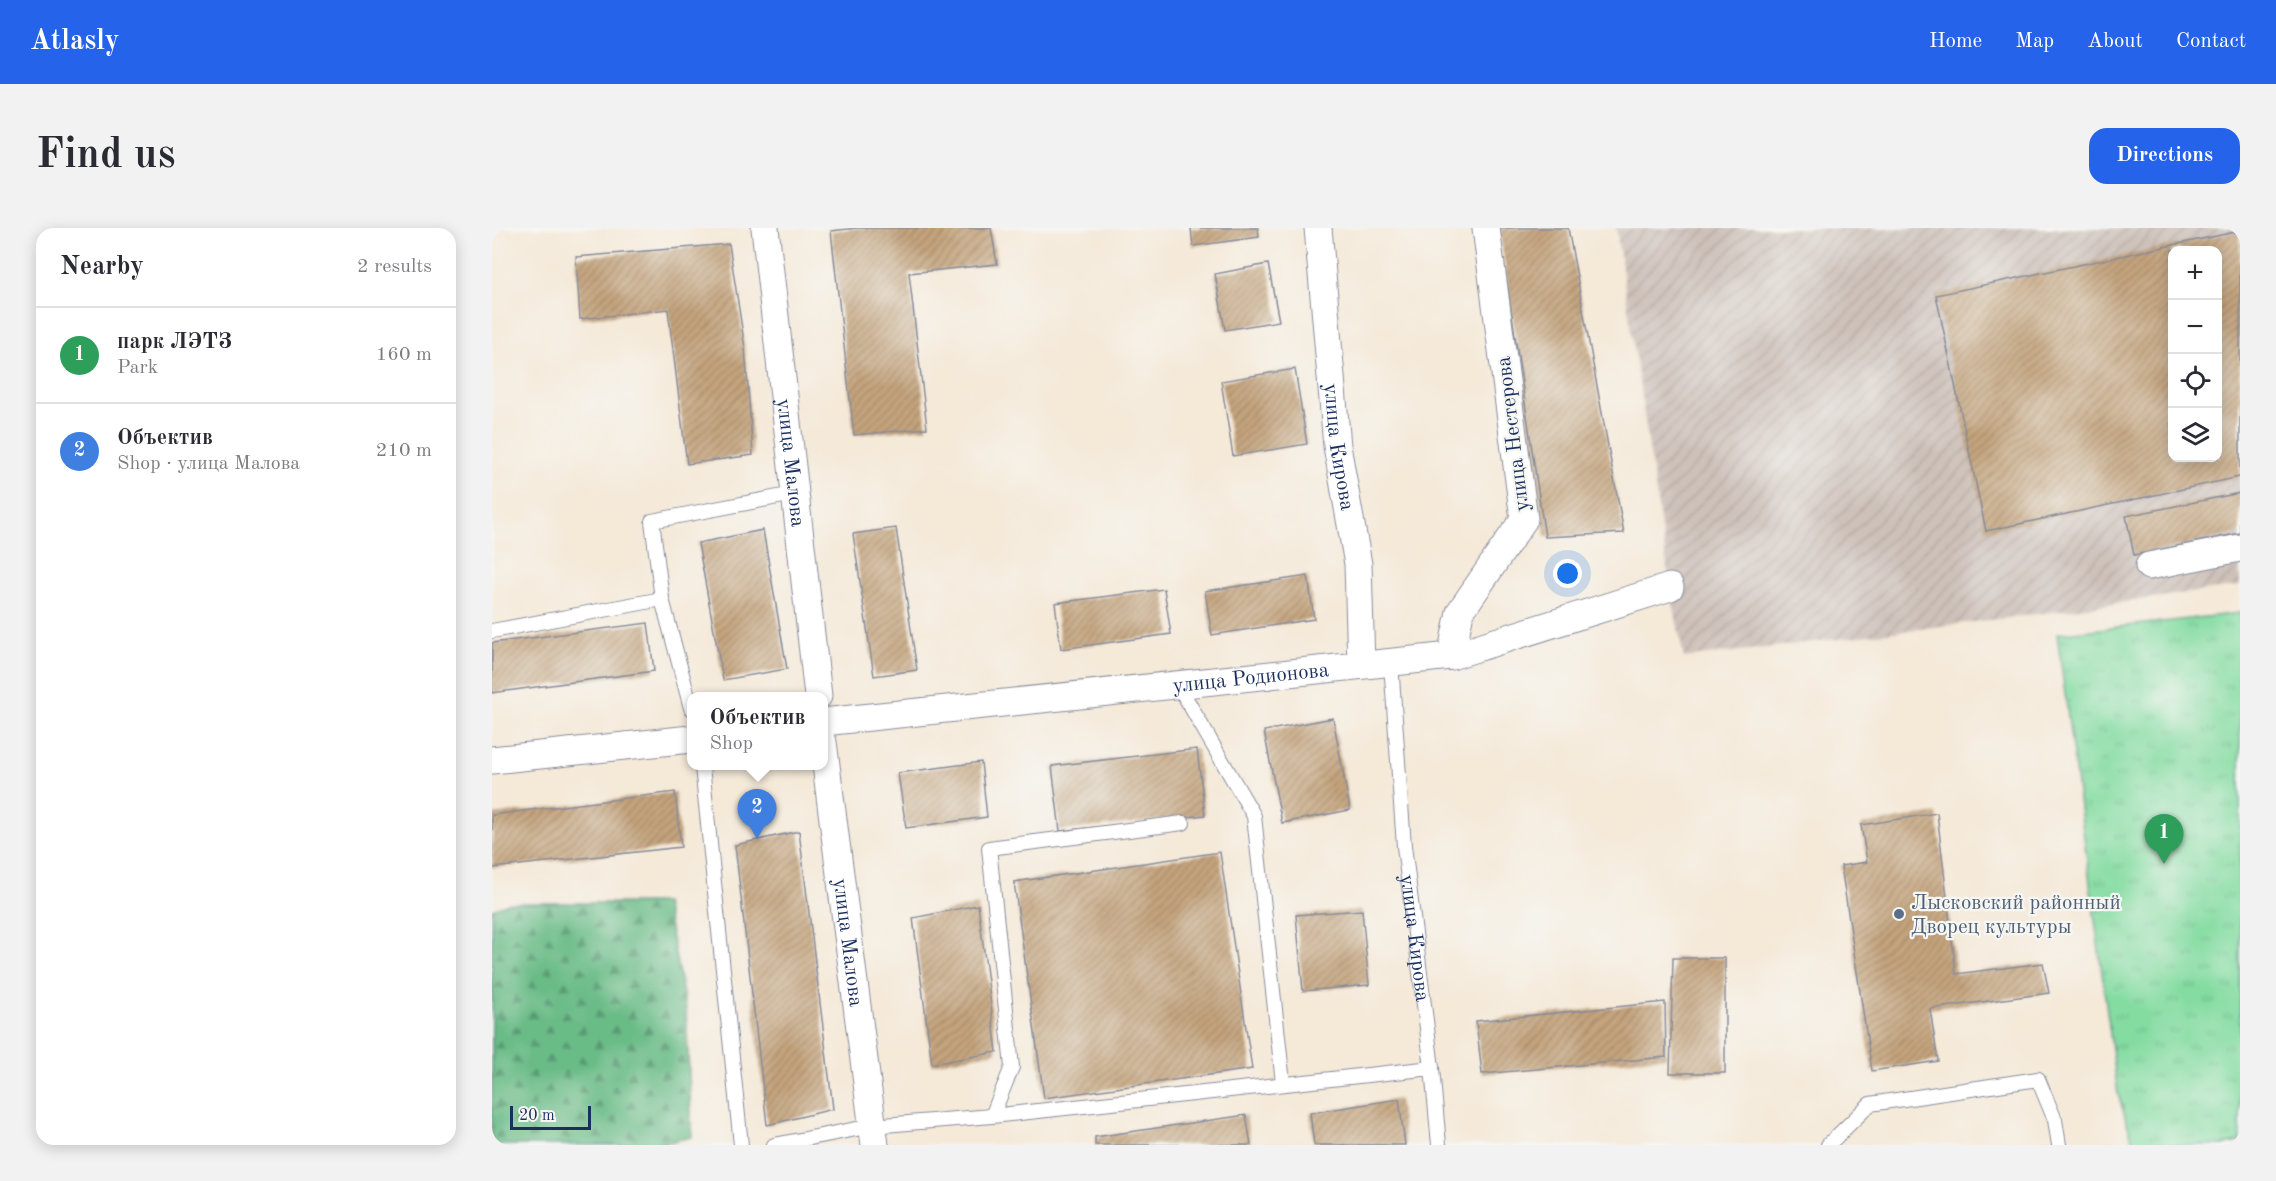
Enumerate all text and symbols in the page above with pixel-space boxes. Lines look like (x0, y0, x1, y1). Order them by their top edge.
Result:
text: Atlasly (30, 28, 120, 56)
text: Home (1929, 31, 1982, 52)
text: Map (2015, 31, 2054, 52)
text: About (2087, 31, 2143, 52)
text: Contact (2176, 31, 2246, 52)
button: Directions (2089, 128, 2240, 184)
text: Find us (36, 135, 175, 177)
map controls (2168, 246, 2222, 462)
button: + (2168, 246, 2222, 300)
text: Nearby (60, 254, 144, 280)
text: 2 results (357, 257, 432, 277)
button: − (2168, 300, 2222, 354)
text: парк ЛЭТЗ (117, 331, 232, 353)
text: 1 (74, 345, 85, 365)
text: 160 m (376, 345, 432, 365)
button: locate (2168, 354, 2222, 408)
street label: улица Нестерова (1494, 355, 1533, 513)
text: Park (117, 358, 158, 378)
street label: улица Кирова (1320, 383, 1357, 512)
street label: улица Малова (772, 397, 808, 528)
button: layers (2168, 408, 2222, 462)
text: Объектив (117, 427, 213, 449)
text: 2 (74, 441, 85, 461)
text: 210 m (376, 441, 432, 461)
text: Shop · улица Малова (117, 454, 300, 474)
your location (1553, 559, 1582, 588)
street label: улица Родионова (1172, 660, 1330, 697)
popup (687, 692, 828, 770)
text: Объектив (710, 707, 805, 729)
text: Shop (710, 734, 753, 754)
pin: 2 (738, 790, 776, 839)
pin: 1 (2144, 814, 2184, 864)
street label: улица Кирова (1396, 873, 1433, 1003)
street label: улица Малова (829, 877, 866, 1008)
place label: Лысковский районный Дворец культуры (1911, 893, 2121, 938)
marker: Лысковский районный Дворец культуры (1892, 907, 1906, 921)
scale bar (510, 1103, 591, 1130)
text: 20 m (519, 1108, 555, 1124)

